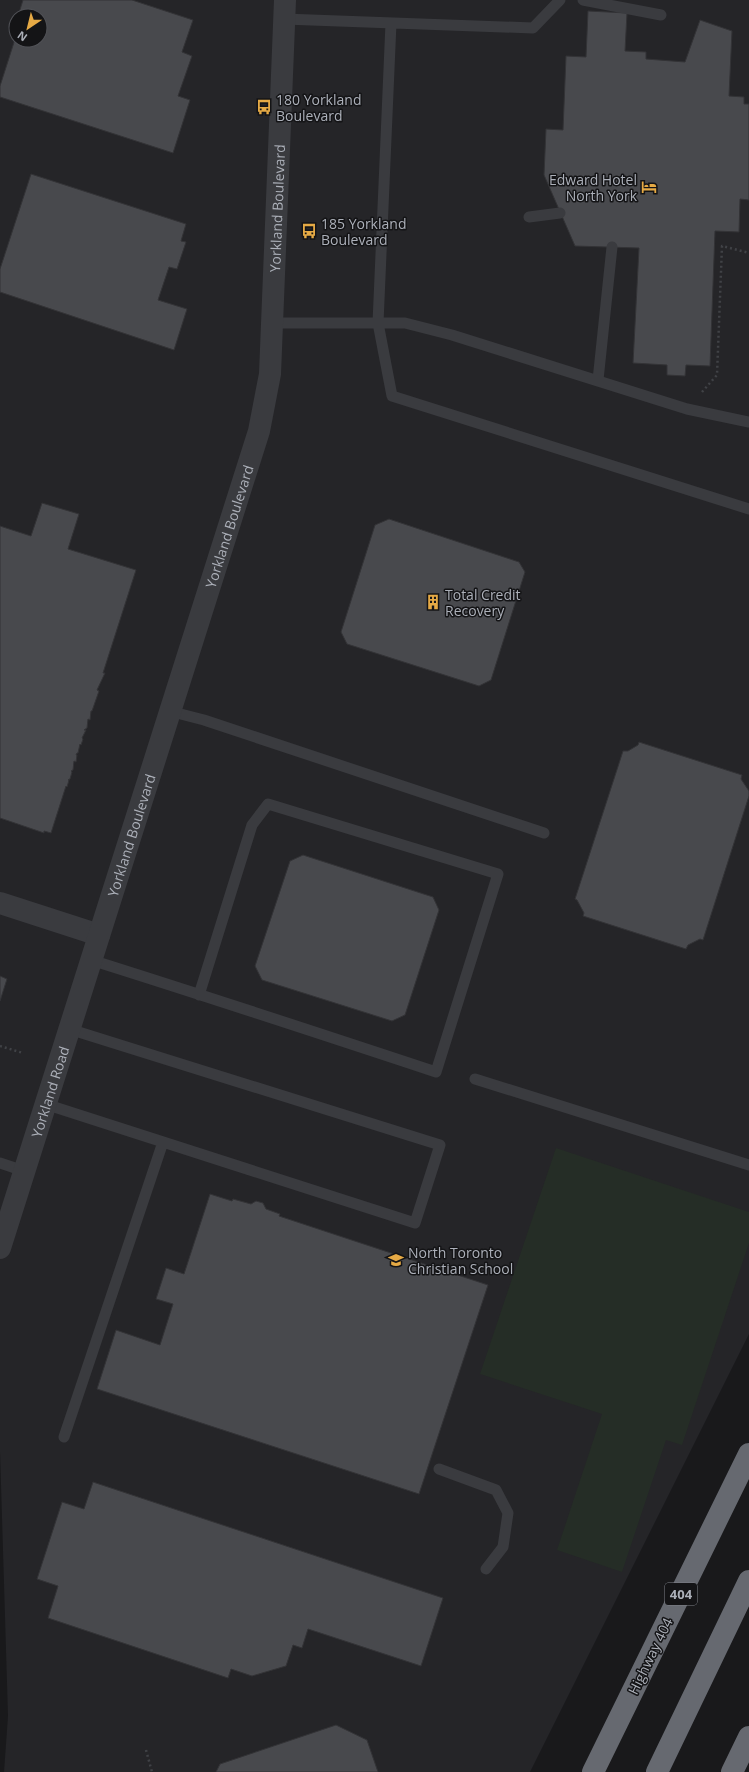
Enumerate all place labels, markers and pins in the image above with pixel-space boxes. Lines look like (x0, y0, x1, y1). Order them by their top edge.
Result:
place label: 180 Yorkland Boulevard (276, 90, 361, 125)
bus stop icon: 180 Yorkland Boulevard (255, 98, 273, 116)
place label: Edward Hotel North York (549, 170, 638, 205)
hotel icon: Edward Hotel North York (640, 178, 658, 196)
place label: 185 Yorkland Boulevard (321, 214, 406, 249)
bus stop icon: 185 Yorkland Boulevard (300, 222, 318, 240)
place label: Total Credit Recovery (445, 585, 521, 620)
building icon: Total Credit Recovery (424, 593, 442, 611)
place label: North Toronto Christian School (408, 1243, 513, 1278)
school or university icon: North Toronto Christian School (387, 1251, 405, 1269)

